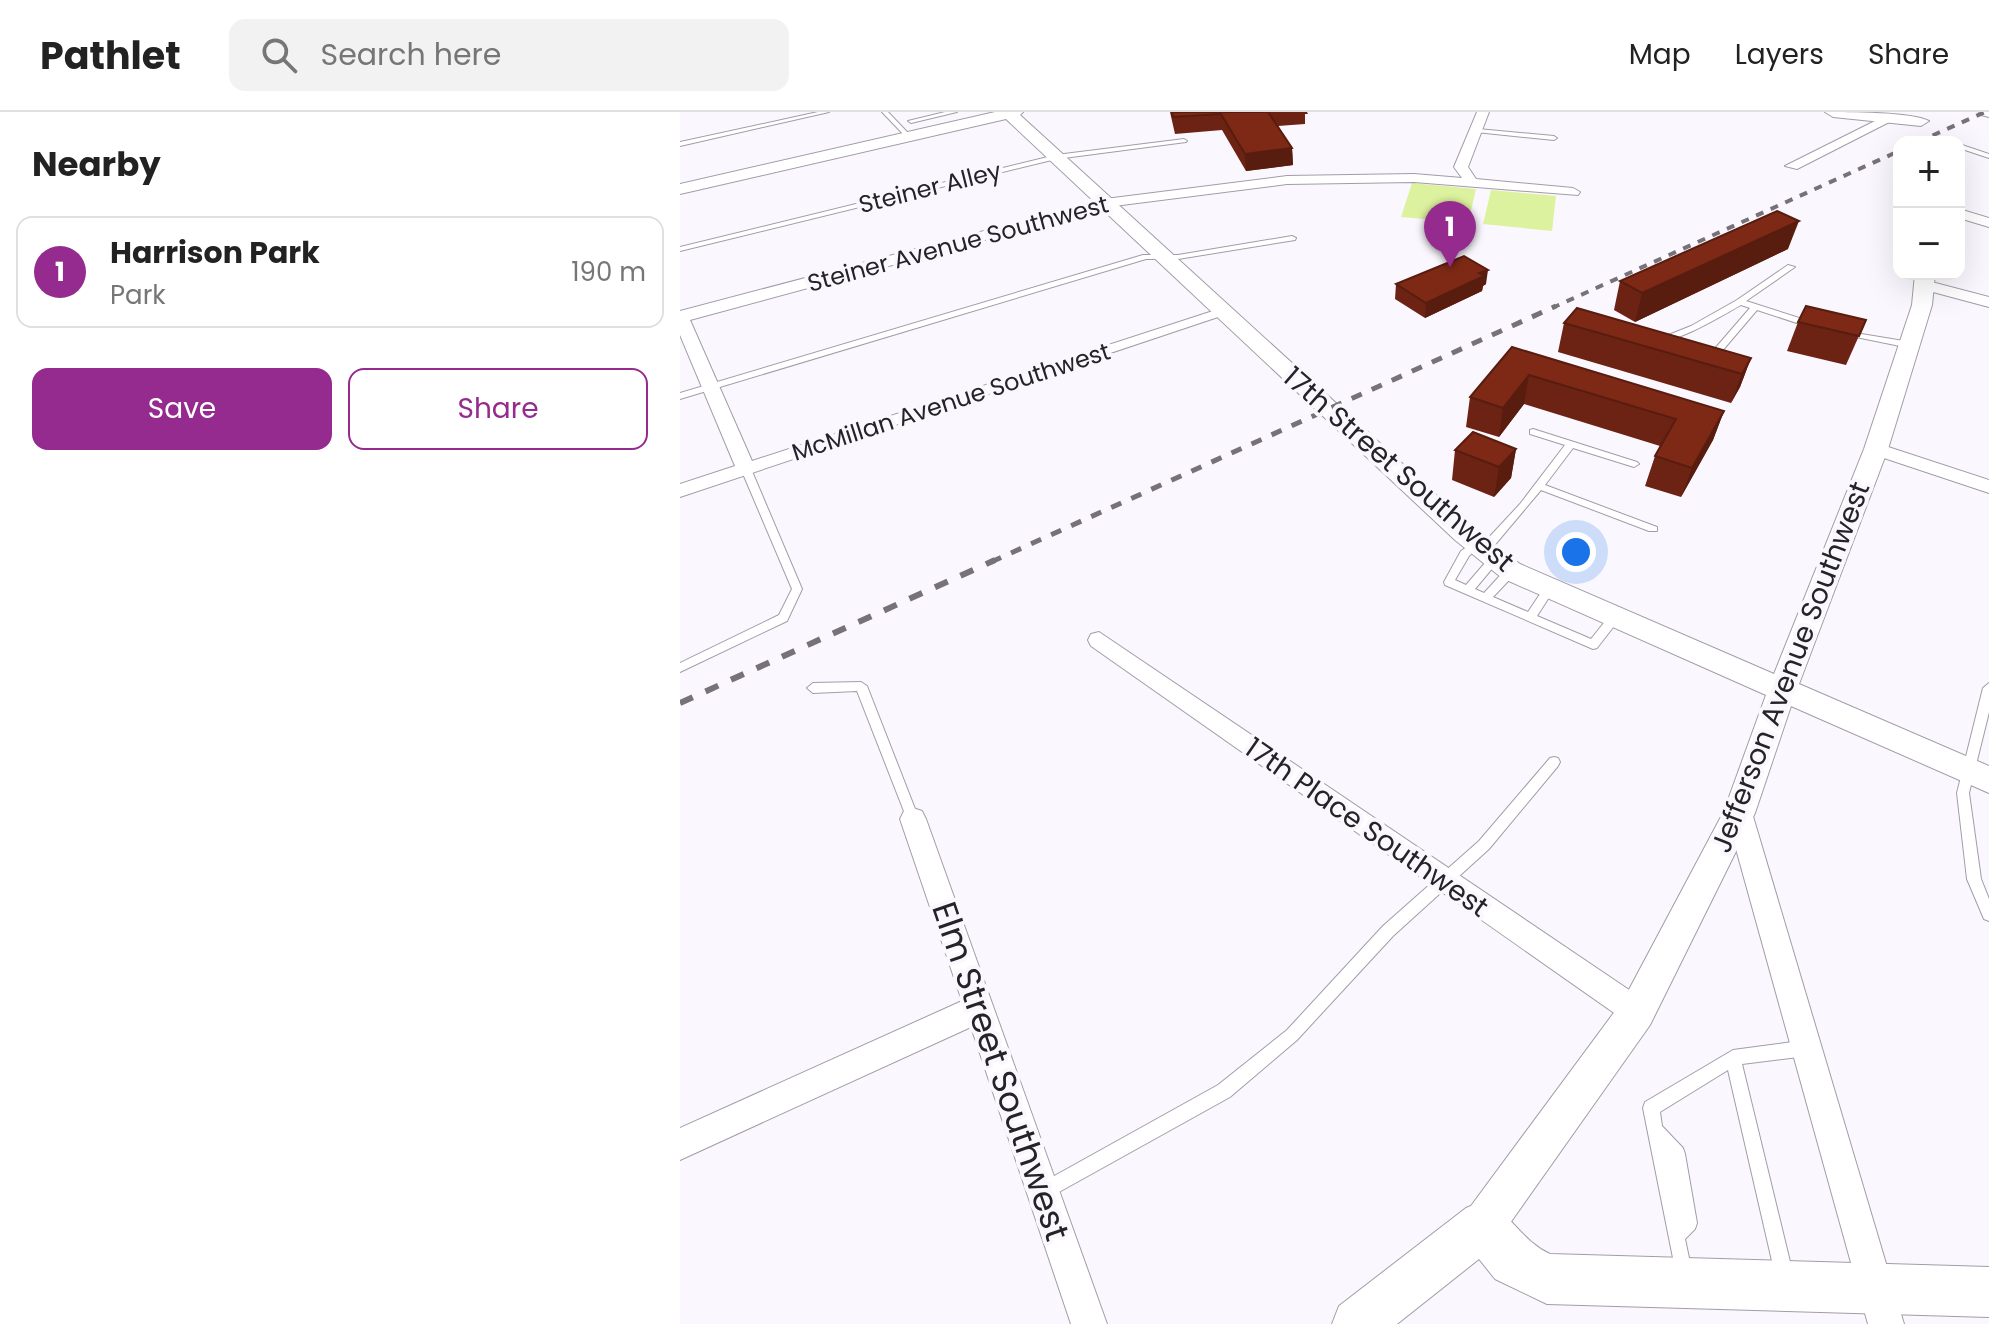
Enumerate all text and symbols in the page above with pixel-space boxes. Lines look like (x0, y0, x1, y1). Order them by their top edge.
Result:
search box (229, 19, 789, 91)
text: Pathlet (40, 29, 181, 82)
icon: search (257, 33, 301, 77)
text: Search here (321, 33, 501, 76)
text: Map (1629, 35, 1691, 74)
text: Layers (1735, 35, 1824, 74)
text: Share (1868, 35, 1949, 74)
map controls (1893, 136, 1965, 280)
button: + (1893, 136, 1965, 208)
text: Nearby (32, 140, 161, 188)
street label: Steiner Alley (855, 154, 1005, 221)
street label: Steiner Avenue Southwest (804, 187, 1112, 300)
pin: 1 (1424, 201, 1476, 267)
button: − (1893, 208, 1965, 280)
text: Harrison Park (110, 231, 320, 274)
text: 1 (55, 254, 65, 290)
text: 190 m (571, 254, 646, 290)
text: Park (110, 277, 166, 313)
street label: McMillan Avenue Southwest (787, 334, 1114, 469)
street label: 17th Street Southwest (1275, 358, 1523, 581)
button: Save (32, 368, 332, 450)
button: Share (348, 368, 648, 450)
street label: Jefferson Avenue Southwest (1702, 476, 1879, 858)
your location (1556, 532, 1596, 572)
street label: 17th Place Southwest (1237, 728, 1496, 926)
street label: Elm Street Southwest (920, 895, 1082, 1247)

